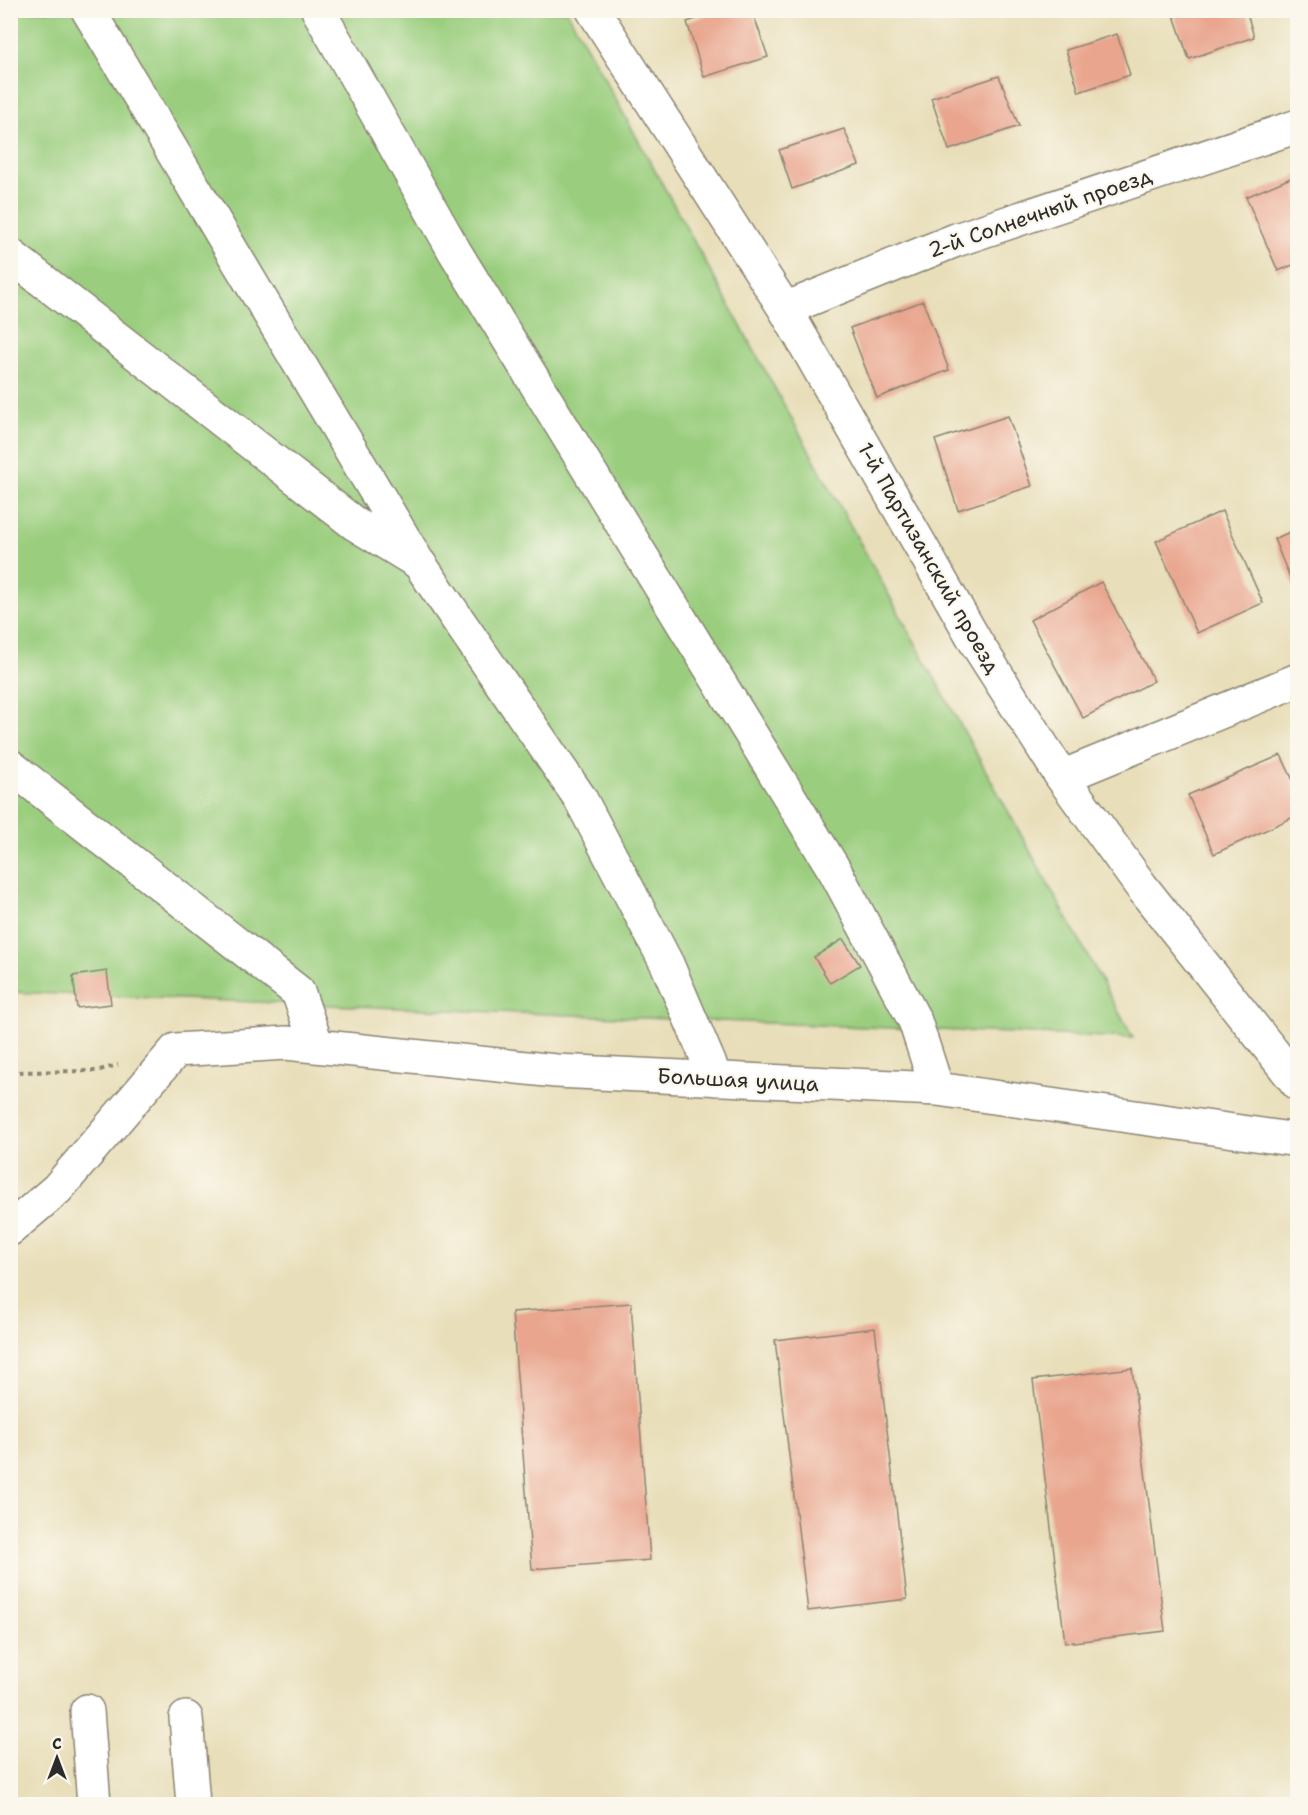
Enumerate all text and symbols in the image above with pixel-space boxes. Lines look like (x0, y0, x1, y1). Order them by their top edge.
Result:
street label: 2-й Солнечный проезд (924, 162, 1156, 264)
street label: 1-й Партизанский проезд (851, 437, 1007, 679)
street label: Большая улица (656, 1062, 820, 1098)
north arrow (27, 1728, 87, 1788)
text: С (52, 1733, 62, 1754)

